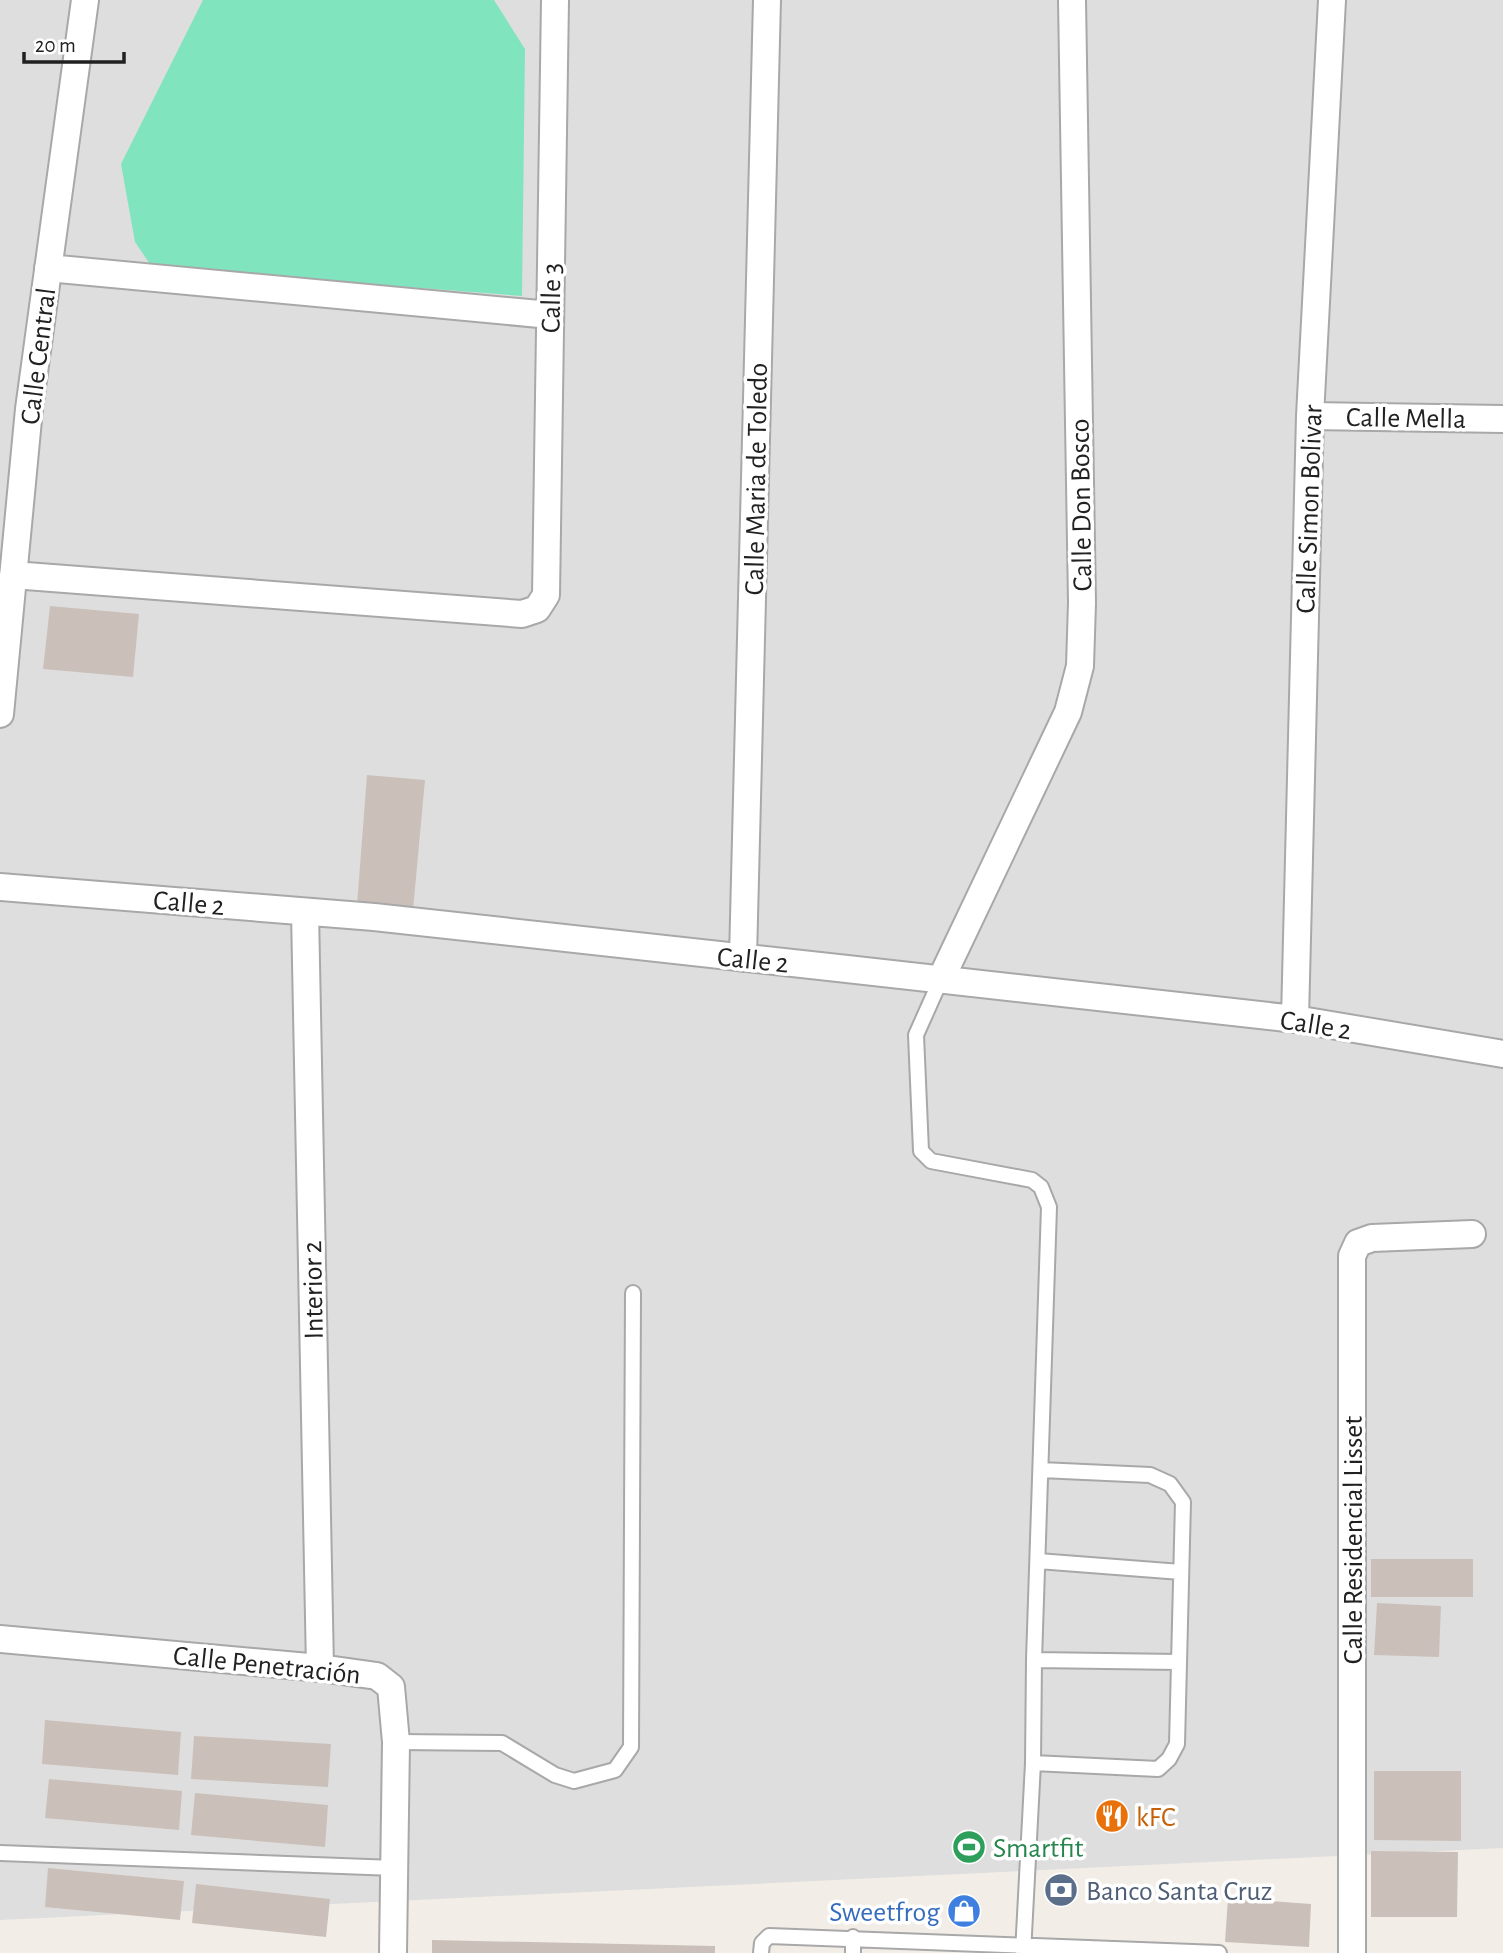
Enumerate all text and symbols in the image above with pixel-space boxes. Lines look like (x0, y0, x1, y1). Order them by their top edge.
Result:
scale bar (24, 21, 124, 65)
text: 20 m (35, 35, 76, 56)
street label: Calle 3 (537, 263, 567, 333)
street label: Calle Central (17, 286, 61, 426)
street label: Calle Maria de Toledo (741, 363, 773, 595)
street label: Calle Simon Bolivar (1292, 404, 1328, 614)
street label: Calle Mella (1346, 404, 1466, 434)
street label: Calle Don Bosco (1066, 418, 1098, 592)
street label: Calle 2 (152, 887, 226, 921)
street label: Calle 2 (716, 943, 790, 979)
street label: Calle 2 (1278, 1007, 1353, 1045)
street label: Interior 2 (299, 1240, 329, 1340)
street label: Calle Residencial Lisset (1340, 1416, 1368, 1664)
street label: Calle Penetración (172, 1642, 362, 1690)
restaurant icon: kFC (1093, 1797, 1131, 1835)
place label: kFC (1136, 1804, 1175, 1832)
sports icon: Smartfit (950, 1828, 988, 1866)
place label: Smartfit (993, 1835, 1084, 1863)
bank icon: Banco Santa Cruz (1042, 1871, 1080, 1909)
place label: Banco Santa Cruz (1086, 1878, 1272, 1906)
shop icon: Sweetfrog (945, 1892, 983, 1930)
place label: Sweetfrog (829, 1899, 940, 1927)

